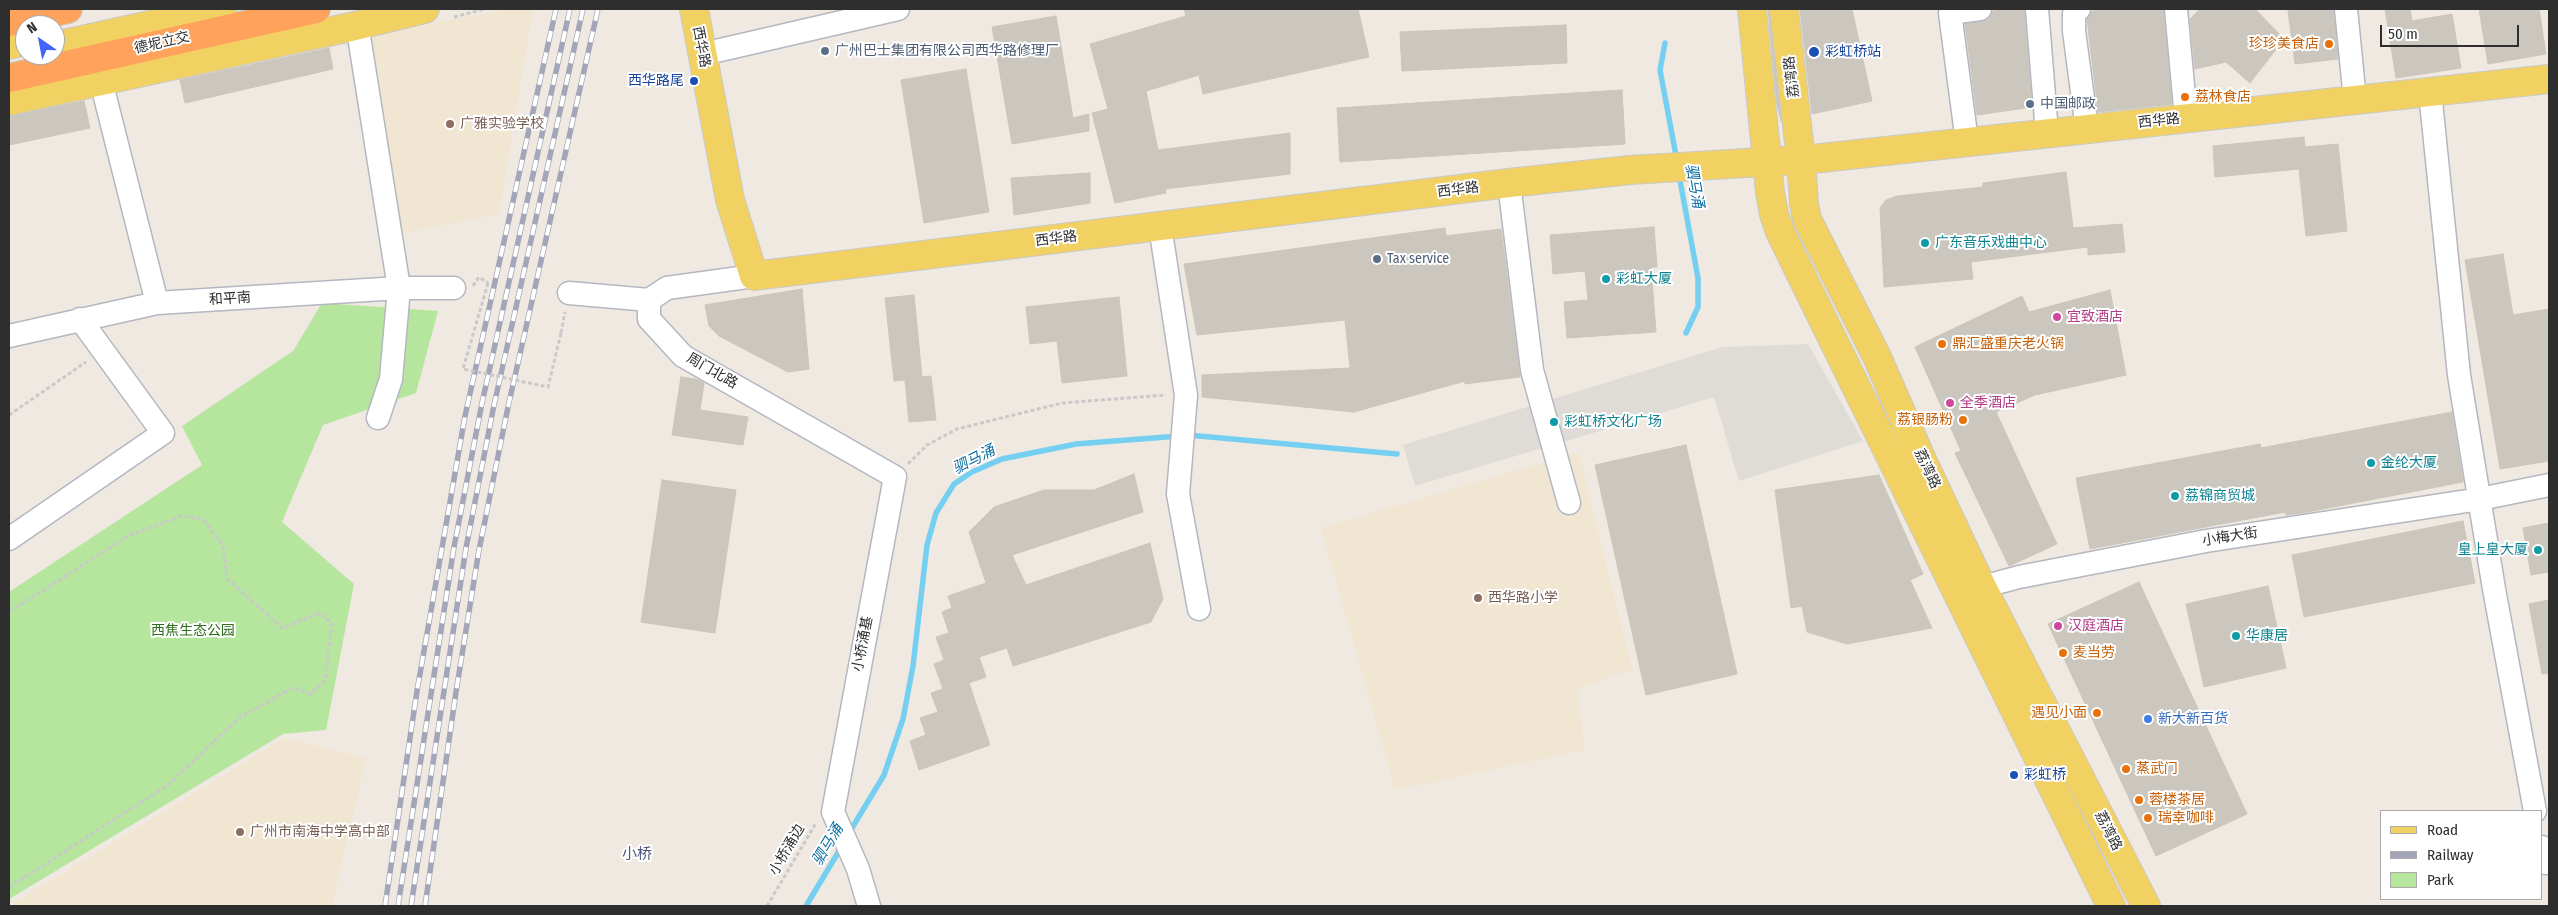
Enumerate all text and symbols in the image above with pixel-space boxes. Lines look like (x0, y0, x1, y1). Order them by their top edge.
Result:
north arrow (15, 15, 65, 65)
scale bar (2383, 15, 2522, 47)
text: N (24, 18, 40, 37)
street label: 西华路 (689, 25, 713, 69)
text: 50 m (2388, 25, 2418, 43)
street label: 德坭立交 (133, 29, 191, 57)
place label: 珍珍美食店 (2249, 36, 2319, 52)
marker: 珍珍美食店 (2323, 38, 2335, 50)
place label: 广州巴士集团有限公司西华路修理厂 (835, 43, 1059, 59)
place label: 彩虹桥站 (1825, 44, 1881, 60)
marker: 广州巴士集团有限公司西华路修理厂 (819, 45, 831, 57)
marker: 彩虹桥站 (1807, 45, 1821, 59)
street label: 荔湾路 (1781, 55, 1803, 99)
place label: 西华路尾 (628, 73, 684, 89)
marker: 西华路尾 (688, 75, 700, 87)
place label: 荔林食店 (2195, 89, 2251, 105)
marker: 荔林食店 (2179, 91, 2191, 103)
place label: 中国邮政 (2040, 96, 2096, 112)
marker: 中国邮政 (2024, 98, 2036, 110)
street label: 西华路 (2137, 110, 2181, 132)
place label: 广雅实验学校 (460, 116, 544, 132)
marker: 广雅实验学校 (444, 118, 456, 130)
water label: 驷马涌 (1681, 162, 1707, 210)
street label: 西华路 (1436, 179, 1480, 201)
street label: 西华路 (1034, 228, 1078, 250)
place label: 广东音乐戏曲中心 (1935, 235, 2047, 251)
marker: 广东音乐戏曲中心 (1919, 237, 1931, 249)
place label: Tax service (1387, 251, 1449, 267)
marker: Tax service (1371, 253, 1383, 265)
place label: 彩虹大厦 (1616, 271, 1672, 287)
marker: 彩虹大厦 (1600, 273, 1612, 285)
street label: 和平南 (208, 289, 252, 309)
place label: 宜致酒店 (2067, 309, 2123, 325)
marker: 宜致酒店 (2051, 311, 2063, 323)
place label: 鼎汇盛重庆老火锅 (1952, 336, 2064, 352)
marker: 鼎汇盛重庆老火锅 (1936, 338, 1948, 350)
street label: 周门北路 (684, 350, 740, 392)
place label: 全季酒店 (1960, 395, 2016, 411)
marker: 全季酒店 (1944, 397, 1956, 409)
place label: 荔银肠粉 (1897, 412, 1953, 428)
place label: 彩虹桥文化广场 (1564, 414, 1662, 430)
marker: 荔银肠粉 (1957, 414, 1969, 426)
marker: 彩虹桥文化广场 (1548, 416, 1560, 428)
water label: 驷马涌 (950, 442, 998, 478)
street label: 荔湾路 (1911, 446, 1943, 492)
place label: 金纶大厦 (2381, 455, 2437, 471)
marker: 金纶大厦 (2365, 457, 2377, 469)
place label: 荔锦商贸城 (2185, 488, 2255, 504)
marker: 荔锦商贸城 (2169, 490, 2181, 502)
street label: 小梅大街 (2201, 524, 2259, 550)
place label: 皇上皇大厦 (2458, 542, 2528, 558)
marker: 皇上皇大厦 (2532, 544, 2544, 556)
place label: 西华路小学 (1488, 590, 1558, 606)
marker: 西华路小学 (1472, 592, 1484, 604)
street label: 小桥涌基 (849, 615, 877, 673)
place label: 汉庭酒店 (2068, 618, 2124, 634)
marker: 汉庭酒店 (2052, 620, 2064, 632)
park label: 西焦生态公园 (151, 623, 235, 639)
place label: 华康居 (2246, 628, 2288, 644)
marker: 华康居 (2230, 630, 2242, 642)
place label: 麦当劳 (2073, 645, 2115, 661)
marker: 麦当劳 (2057, 647, 2069, 659)
place label: 遇见小面 (2031, 705, 2087, 721)
marker: 遇见小面 (2091, 707, 2103, 719)
place label: 新大新百货 (2158, 711, 2228, 727)
marker: 新大新百货 (2142, 713, 2154, 725)
place label: 蒸武门 (2136, 761, 2178, 777)
marker: 蒸武门 (2120, 763, 2132, 775)
place label: 彩虹桥 (2024, 767, 2066, 783)
marker: 彩虹桥 (2008, 769, 2020, 781)
place label: 蓉楼茶居 (2149, 792, 2205, 808)
marker: 蓉楼茶居 (2133, 794, 2145, 806)
street label: 荔湾路 (2091, 808, 2125, 854)
place label: 瑞幸咖啡 (2158, 810, 2214, 826)
legend (2380, 810, 2543, 900)
marker: 瑞幸咖啡 (2142, 812, 2154, 824)
water label: 驷马涌 (809, 821, 847, 869)
text: Road (2427, 821, 2458, 839)
street label: 小桥涌边 (766, 822, 808, 878)
place label: 广州市南海中学高中部 (250, 824, 390, 840)
marker: 广州市南海中学高中部 (234, 826, 246, 838)
district label: 小桥 (622, 846, 652, 864)
text: Railway (2427, 846, 2474, 864)
text: Park (2427, 871, 2454, 889)

